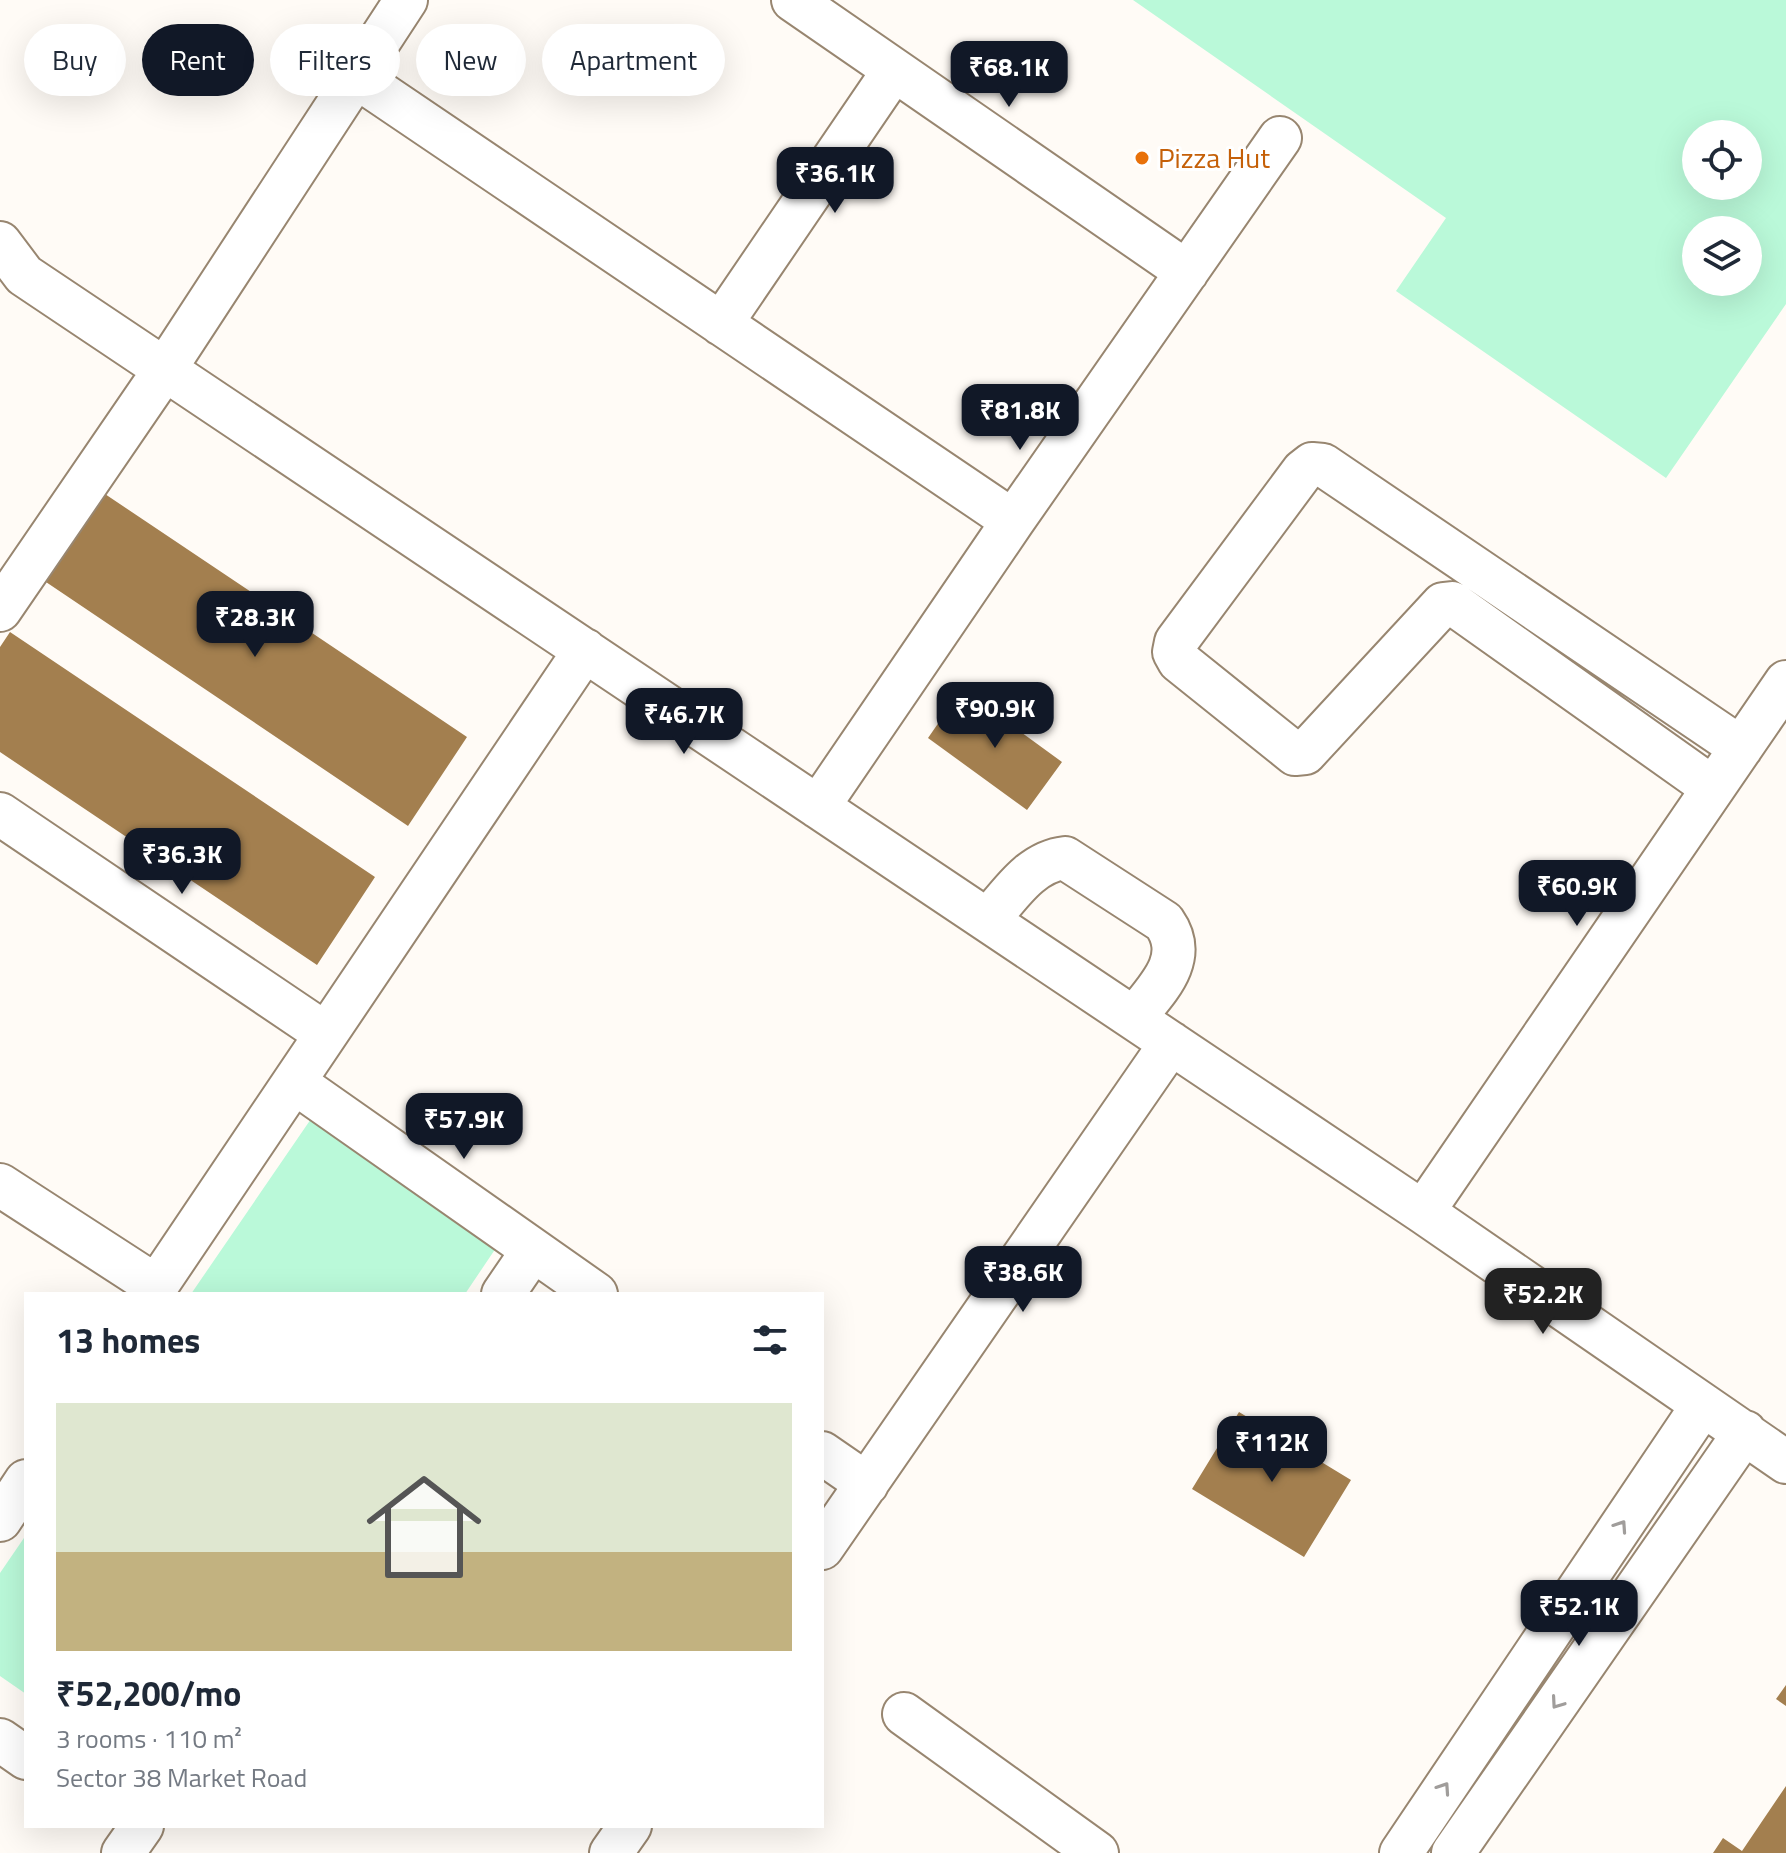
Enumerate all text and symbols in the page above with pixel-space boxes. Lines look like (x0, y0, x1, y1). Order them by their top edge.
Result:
chip: Buy (24, 24, 126, 96)
chip: Rent (142, 24, 254, 96)
chip: Filters (270, 24, 400, 96)
chip: New (416, 24, 526, 96)
chip: Apartment (542, 24, 725, 96)
pin: ₹68.1K (944, 41, 1074, 109)
text: ₹68.1K (969, 47, 1049, 86)
map controls (1682, 120, 1762, 296)
button: locate (1682, 120, 1762, 200)
place label: Pizza Hut (1158, 136, 1270, 179)
pin: ₹36.1K (770, 147, 900, 215)
marker: Pizza Hut (1133, 149, 1151, 167)
text: ₹36.1K (795, 153, 875, 192)
button: layers (1682, 216, 1762, 296)
pin: ₹81.8K (955, 384, 1085, 452)
text: ₹81.8K (980, 390, 1060, 429)
pin: ₹28.3K (190, 591, 320, 659)
text: ₹28.3K (215, 597, 295, 636)
pin: ₹90.9K (930, 682, 1060, 750)
pin: ₹46.7K (619, 688, 749, 756)
text: ₹90.9K (955, 688, 1035, 727)
text: ₹46.7K (644, 694, 724, 733)
pin: ₹36.3K (117, 828, 247, 896)
text: ₹36.3K (142, 834, 222, 873)
pin: ₹60.9K (1512, 860, 1642, 928)
text: ₹60.9K (1537, 866, 1617, 905)
pin: ₹57.9K (399, 1093, 529, 1161)
text: ₹57.9K (424, 1099, 504, 1138)
pin: ₹38.6K (958, 1246, 1088, 1314)
text: ₹38.6K (983, 1252, 1063, 1291)
pin: ₹52.2K (1478, 1268, 1608, 1336)
text: ₹52.2K (1503, 1274, 1583, 1313)
text: 13 homes (56, 1314, 200, 1366)
icon: filters (748, 1318, 792, 1362)
pin: ₹112K (1216, 1416, 1328, 1484)
text: ₹112K (1235, 1422, 1309, 1461)
icon: home (352, 1455, 496, 1599)
one-way arrow (1611, 1520, 1626, 1535)
pin: ₹52.1K (1514, 1580, 1644, 1648)
text: ₹52.1K (1539, 1586, 1619, 1625)
text: ₹52,200/mo (56, 1667, 241, 1719)
one-way arrow (1552, 1694, 1567, 1708)
text: 3 rooms · 110 m² (56, 1719, 242, 1758)
text: Sector 38 Market Road (56, 1758, 307, 1797)
one-way arrow (1435, 1783, 1450, 1797)

